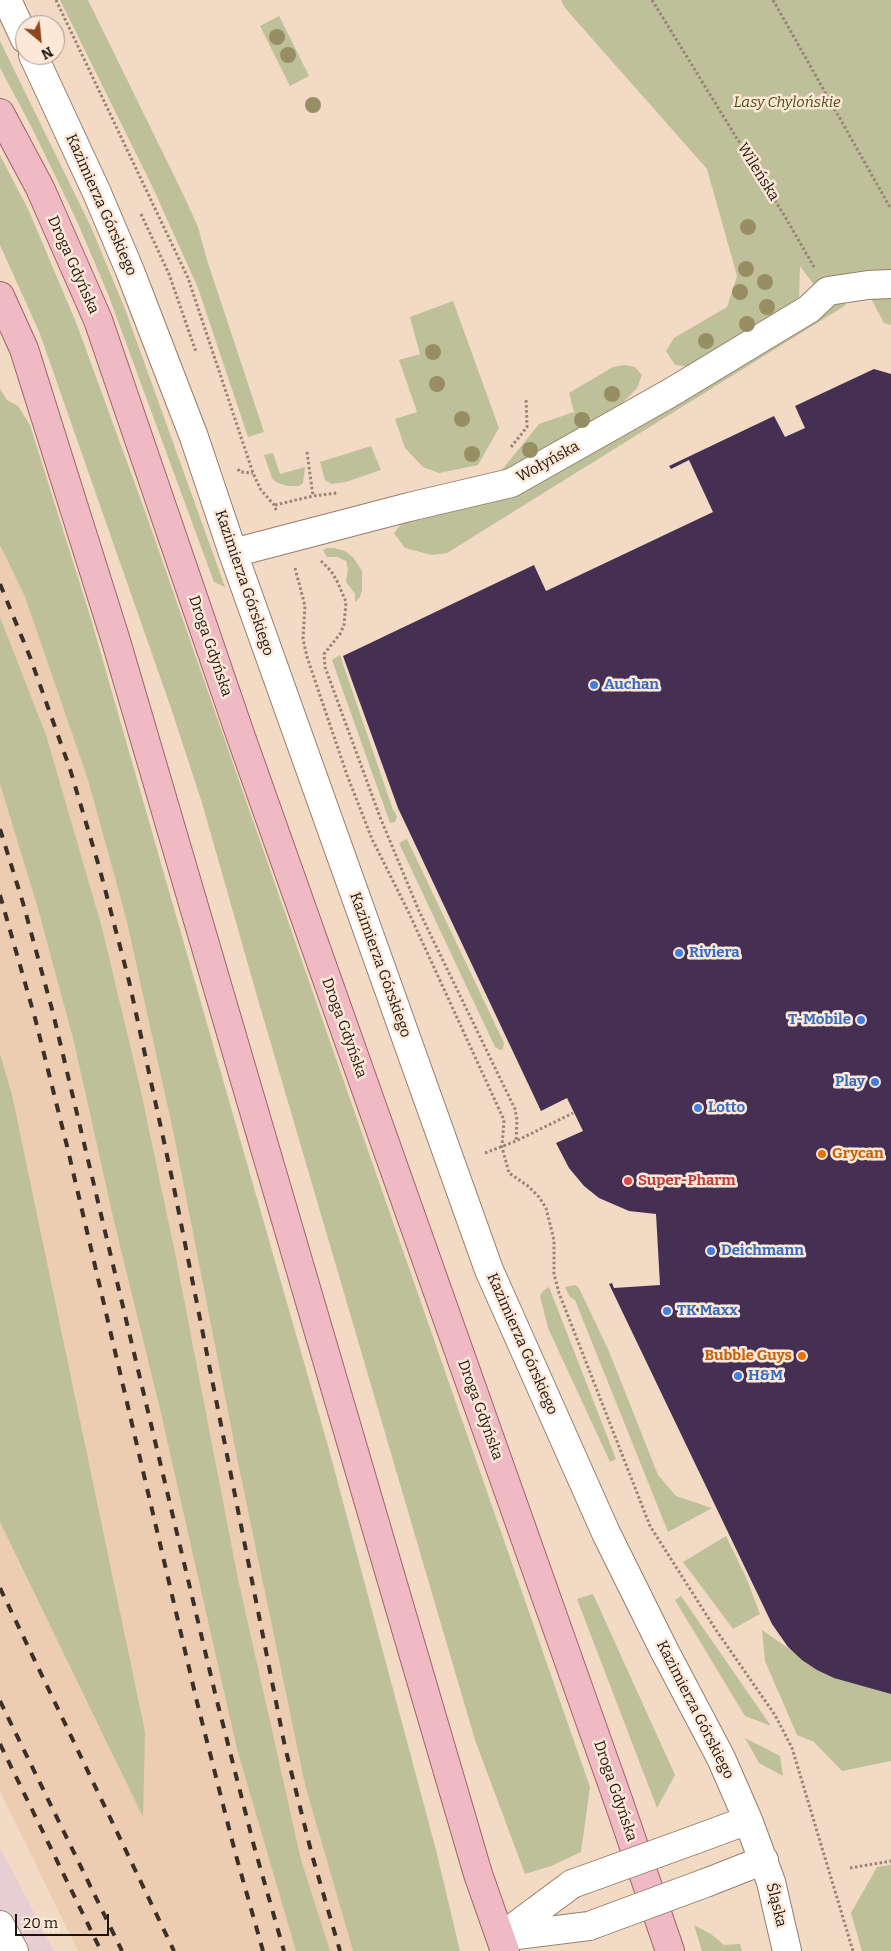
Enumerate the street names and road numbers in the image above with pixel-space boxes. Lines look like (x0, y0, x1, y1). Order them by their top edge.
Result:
street label: Kazimierza Górskiego (62, 132, 140, 278)
street label: Wileńska (733, 140, 783, 204)
street label: Droga Gdyńska (43, 213, 103, 317)
street label: Wołyńska (514, 437, 582, 487)
street label: Kazimierza Górskiego (211, 508, 277, 658)
street label: Droga Gdyńska (184, 593, 236, 699)
street label: Kazimierza Górskiego (345, 890, 415, 1040)
street label: Droga Gdyńska (318, 975, 370, 1081)
street label: Kazimierza Górskiego (483, 1271, 561, 1417)
street label: Droga Gdyńska (454, 1357, 506, 1463)
street label: Kazimierza Górskiego (652, 1638, 738, 1782)
street label: Droga Gdyńska (589, 1738, 641, 1844)
street label: Śląska (762, 1881, 790, 1929)

